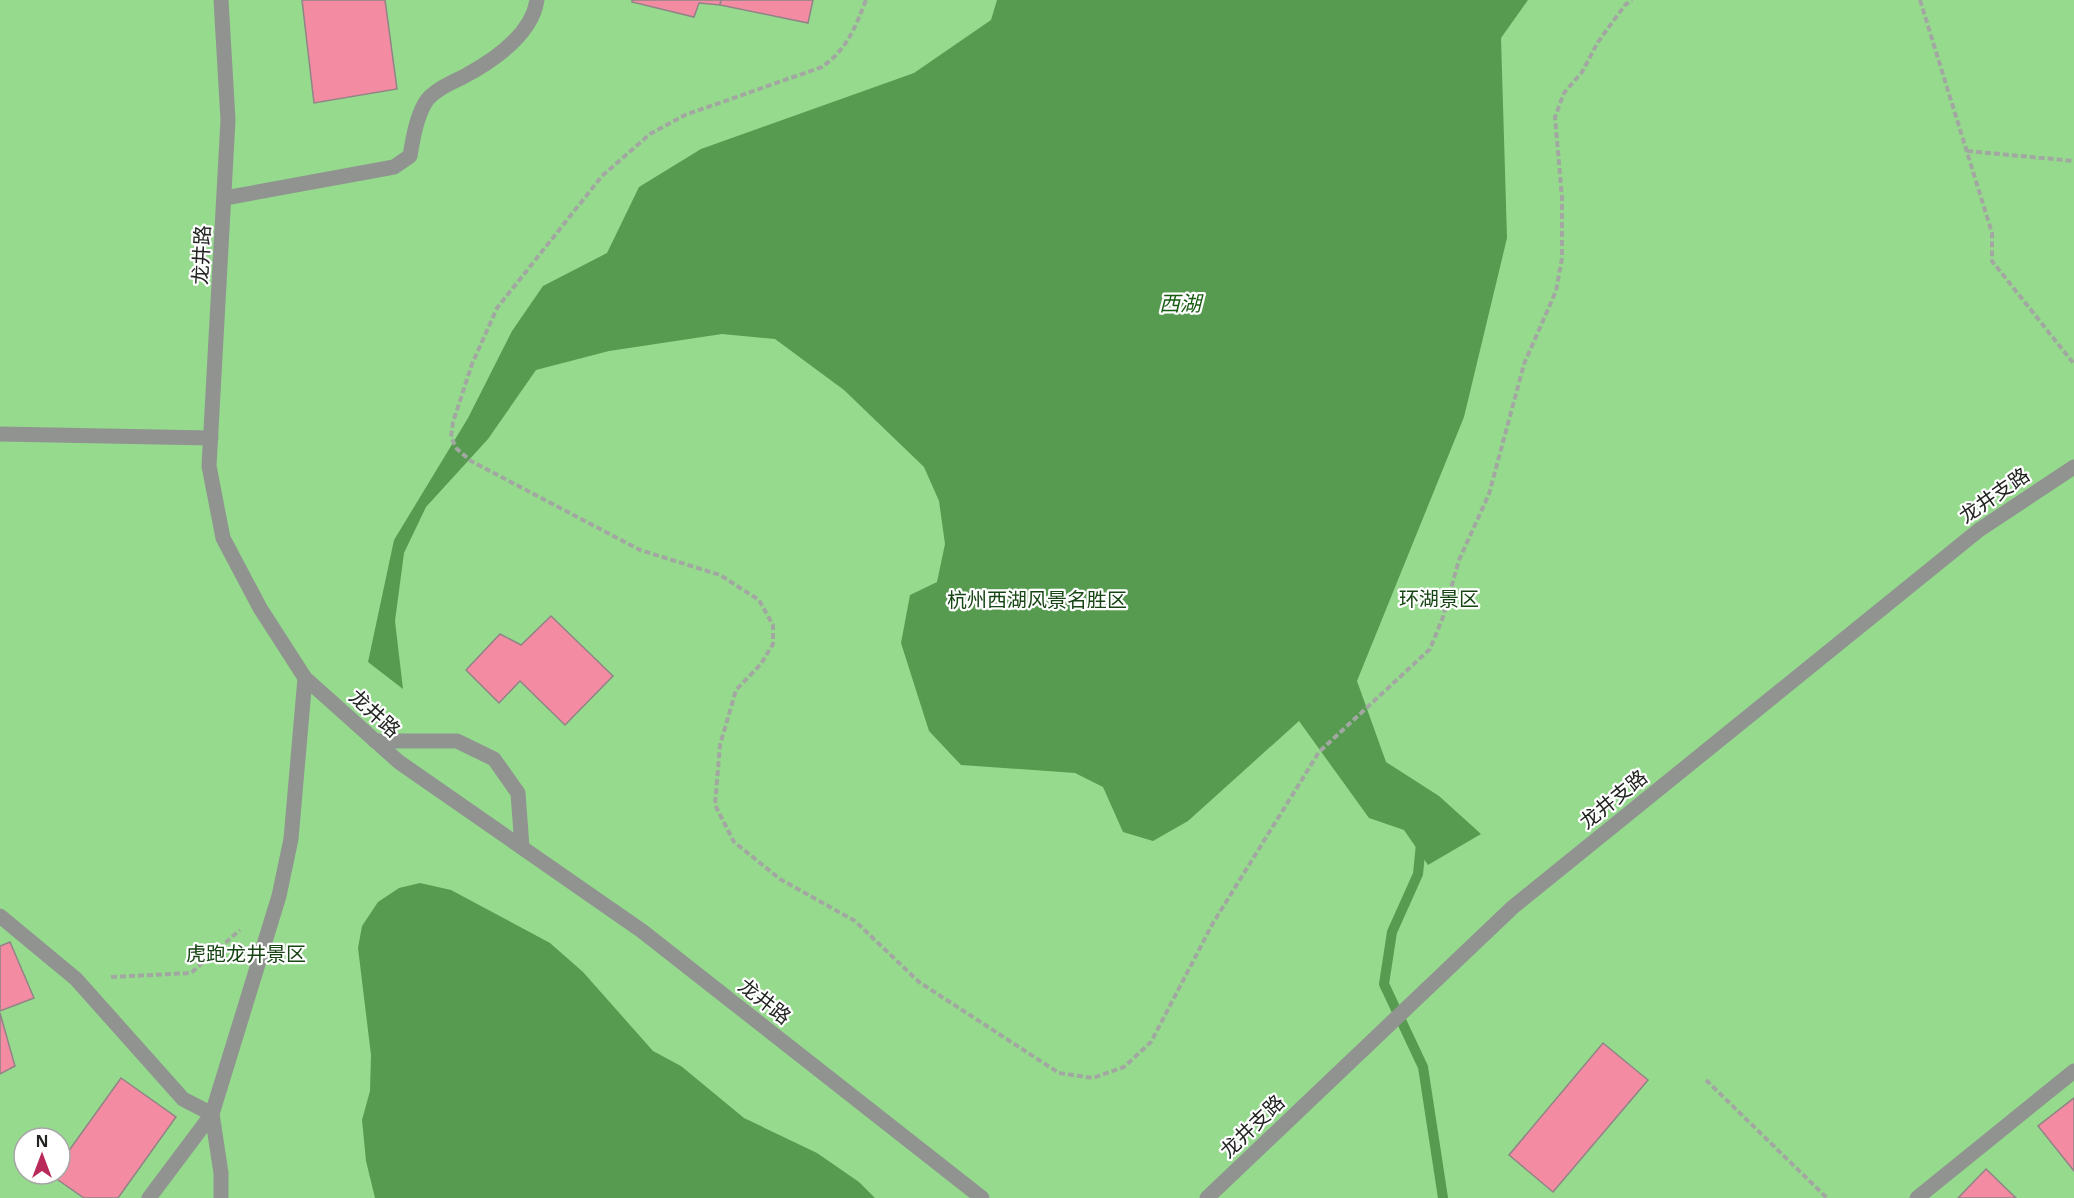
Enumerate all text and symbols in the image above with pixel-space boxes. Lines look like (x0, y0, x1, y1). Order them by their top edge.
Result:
street label: 龙井路 (186, 224, 216, 286)
water label: 西湖 (1159, 289, 1204, 317)
street label: 龙井支路 (1953, 461, 2035, 529)
park label: 环湖景区 (1399, 585, 1479, 612)
park label: 杭州西湖风景名胜区 (947, 586, 1127, 613)
street label: 龙井路 (344, 683, 406, 743)
street label: 龙井支路 (1573, 763, 1653, 835)
park label: 虎跑龙井景区 (186, 940, 306, 967)
street label: 龙井路 (733, 972, 797, 1030)
street label: 龙井支路 (1214, 1089, 1290, 1163)
north arrow (12, 1126, 72, 1186)
text: N (35, 1130, 49, 1152)

